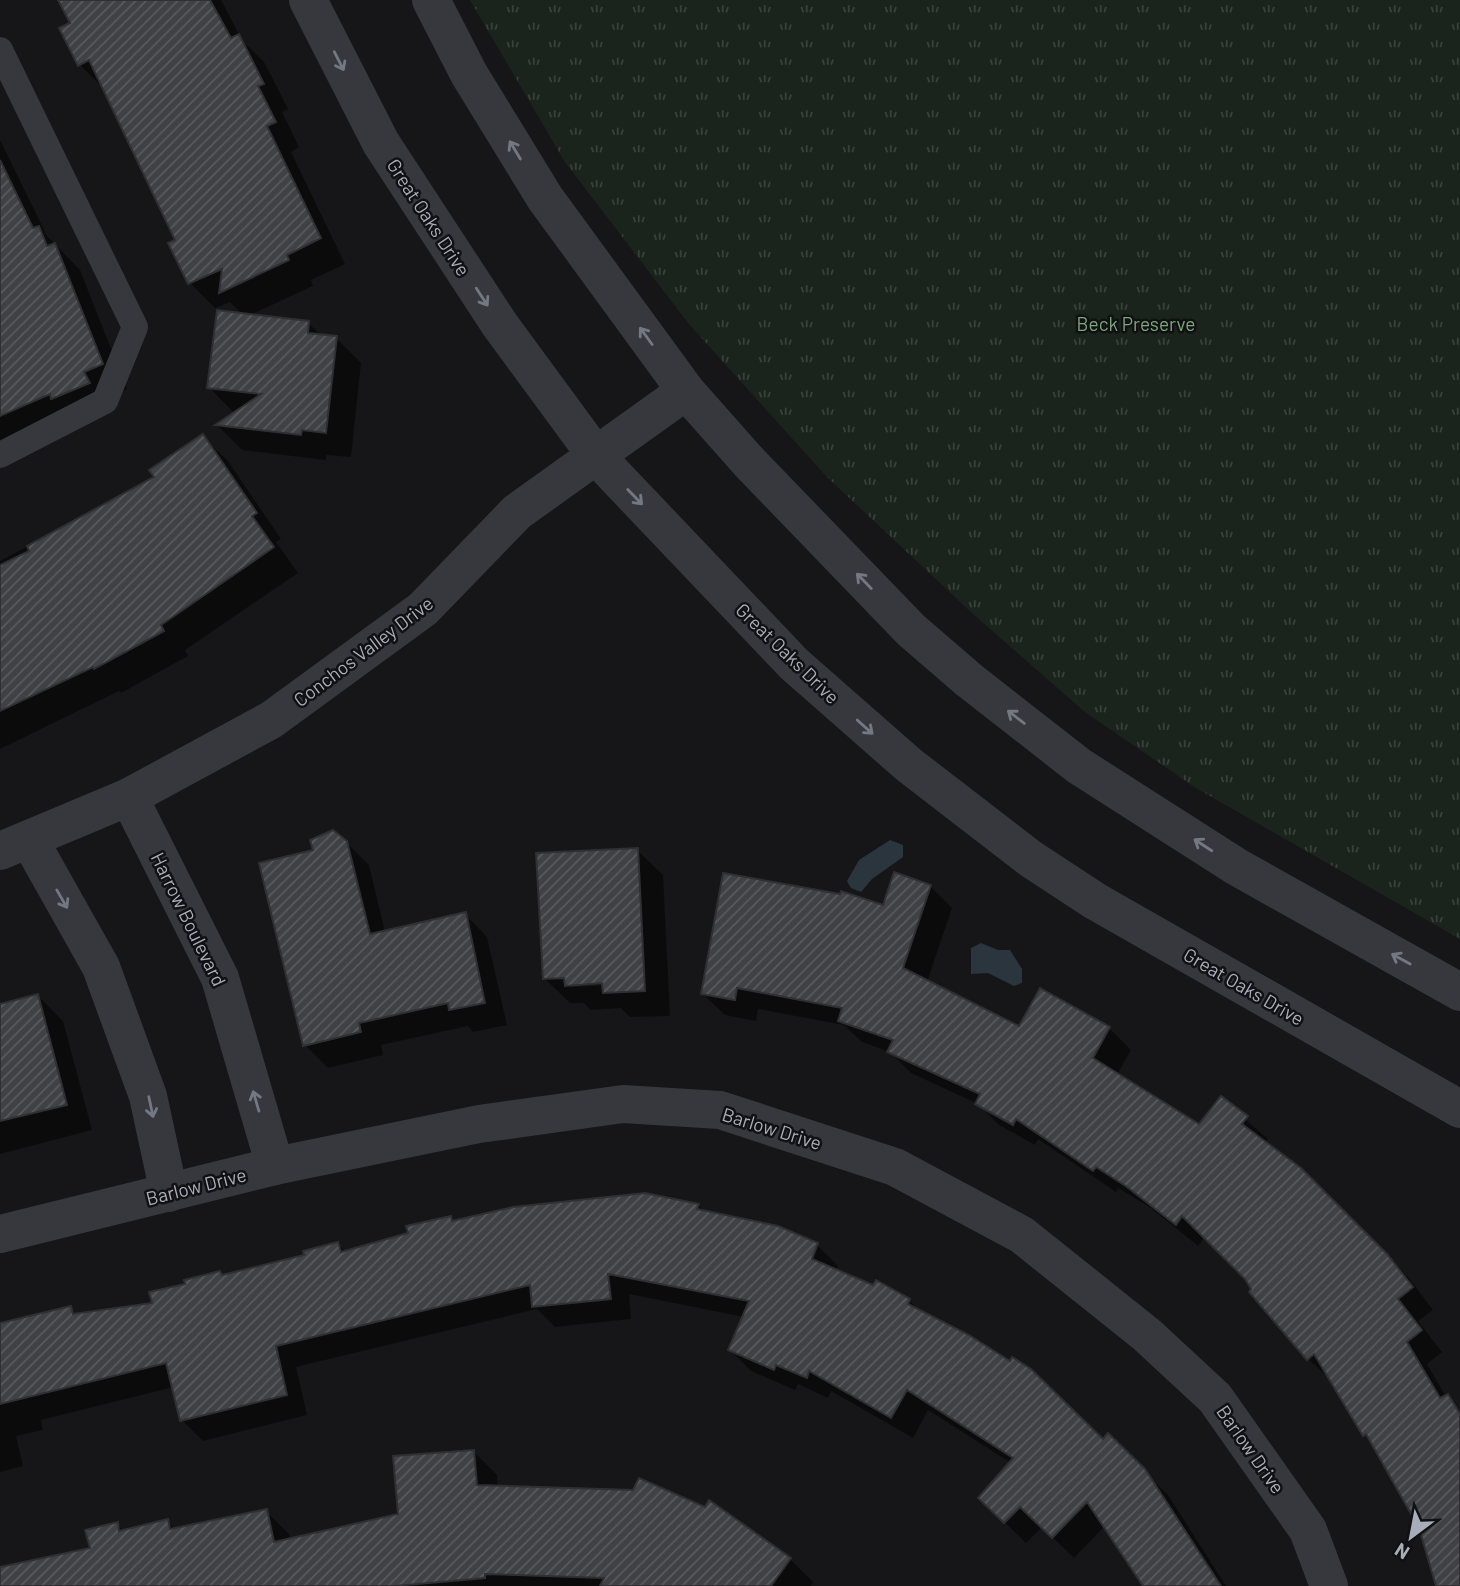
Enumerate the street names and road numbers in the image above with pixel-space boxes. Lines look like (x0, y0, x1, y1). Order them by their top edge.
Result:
street label: Great Oaks Drive (383, 154, 475, 280)
street label: Conchos Valley Drive (289, 591, 437, 711)
street label: Great Oaks Drive (731, 598, 845, 708)
street label: Harrow Boulevard (147, 848, 231, 990)
street label: Great Oaks Drive (1180, 942, 1308, 1030)
street label: Barlow Drive (720, 1102, 824, 1154)
street label: Barlow Drive (143, 1162, 249, 1210)
street label: Barlow Drive (1212, 1400, 1290, 1498)

